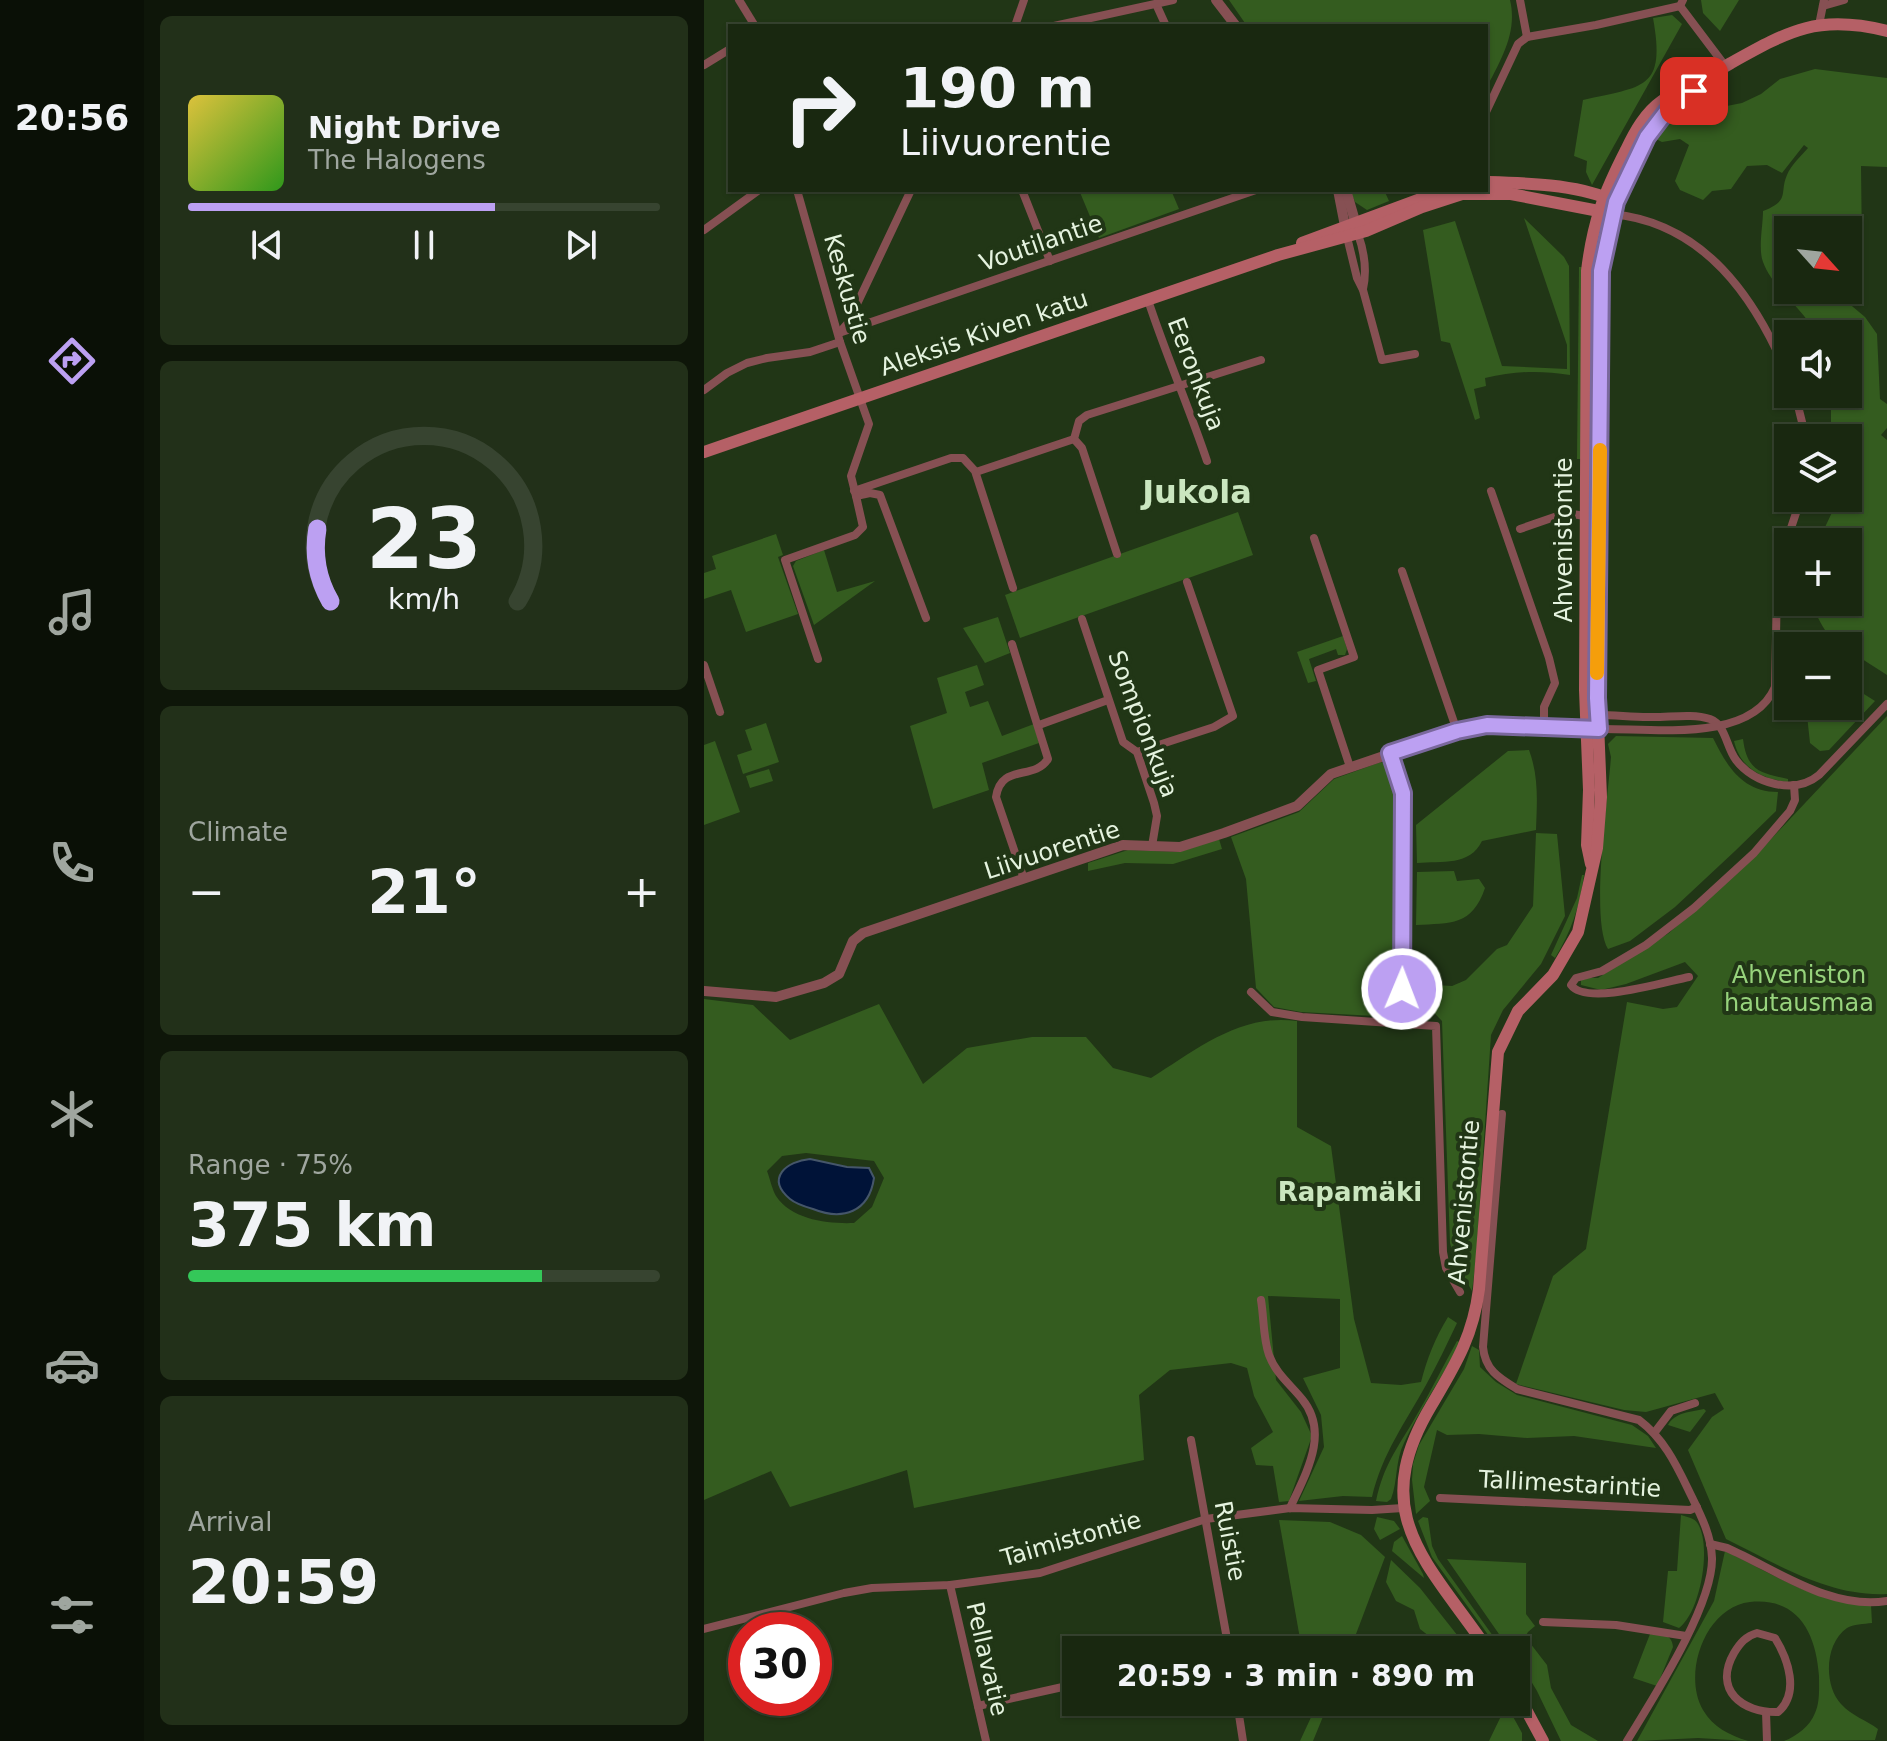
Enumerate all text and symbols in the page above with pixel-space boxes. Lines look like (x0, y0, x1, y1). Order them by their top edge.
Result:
text: 190 m (900, 55, 1095, 120)
icon: right (768, 56, 872, 160)
pin (1660, 57, 1728, 125)
icon: arrive (1672, 69, 1716, 113)
text: 20:56 (15, 97, 129, 138)
text: Night Drive (308, 110, 501, 145)
text: Liivuorentie (900, 122, 1111, 163)
text: The Halogens (308, 145, 486, 175)
street label: Voutilantie (976, 209, 1106, 277)
north arrow (1774, 216, 1862, 304)
map controls (1774, 216, 1862, 720)
icon: previous (245, 223, 289, 267)
icon: pause (402, 223, 446, 267)
icon: next (559, 223, 603, 267)
street label: Keskustie (818, 231, 876, 347)
street label: Aleksis Kiven katu (876, 284, 1092, 382)
street label: Eeronkuja (1162, 313, 1230, 435)
button: sound (1774, 320, 1862, 408)
icon: directions (44, 333, 100, 389)
button: layers (1774, 424, 1862, 512)
street label: Ahvenistontie (1550, 457, 1578, 623)
district label: Jukola (1140, 473, 1252, 511)
text: 23 (366, 490, 482, 587)
button: + (1774, 528, 1862, 616)
text: km/h (388, 582, 460, 616)
icon: music (44, 584, 100, 640)
button: − (1774, 632, 1862, 720)
street label: Sompionkuja (1102, 647, 1184, 801)
street label: Liivuorentie (981, 815, 1123, 885)
text: Climate (188, 817, 288, 847)
icon: phone (44, 835, 100, 891)
text: 21° (367, 857, 481, 927)
text: − (188, 866, 225, 917)
text: + (623, 866, 660, 917)
position arrow (1360, 947, 1444, 1031)
park label: Ahveniston hautausmaa (1724, 961, 1874, 1017)
icon: climate (44, 1086, 100, 1142)
street label: Ahvenistontie (1443, 1119, 1485, 1285)
text: Range · 75% (188, 1150, 353, 1180)
district label: Rapamäki (1278, 1177, 1422, 1207)
text: 375 km (188, 1190, 437, 1260)
icon: car (44, 1337, 100, 1393)
street label: Tallimestarintie (1477, 1465, 1662, 1503)
street label: Ruistie (1209, 1499, 1251, 1583)
street label: Taimistontie (997, 1506, 1144, 1573)
text: Arrival (188, 1507, 272, 1537)
text: 20:59 (188, 1547, 379, 1617)
icon: filters (44, 1587, 100, 1643)
street label: Pellavatie (960, 1599, 1014, 1719)
speed limit sign: 30 (728, 1612, 832, 1716)
text: 20:59 · 3 min · 890 m (1117, 1658, 1475, 1693)

